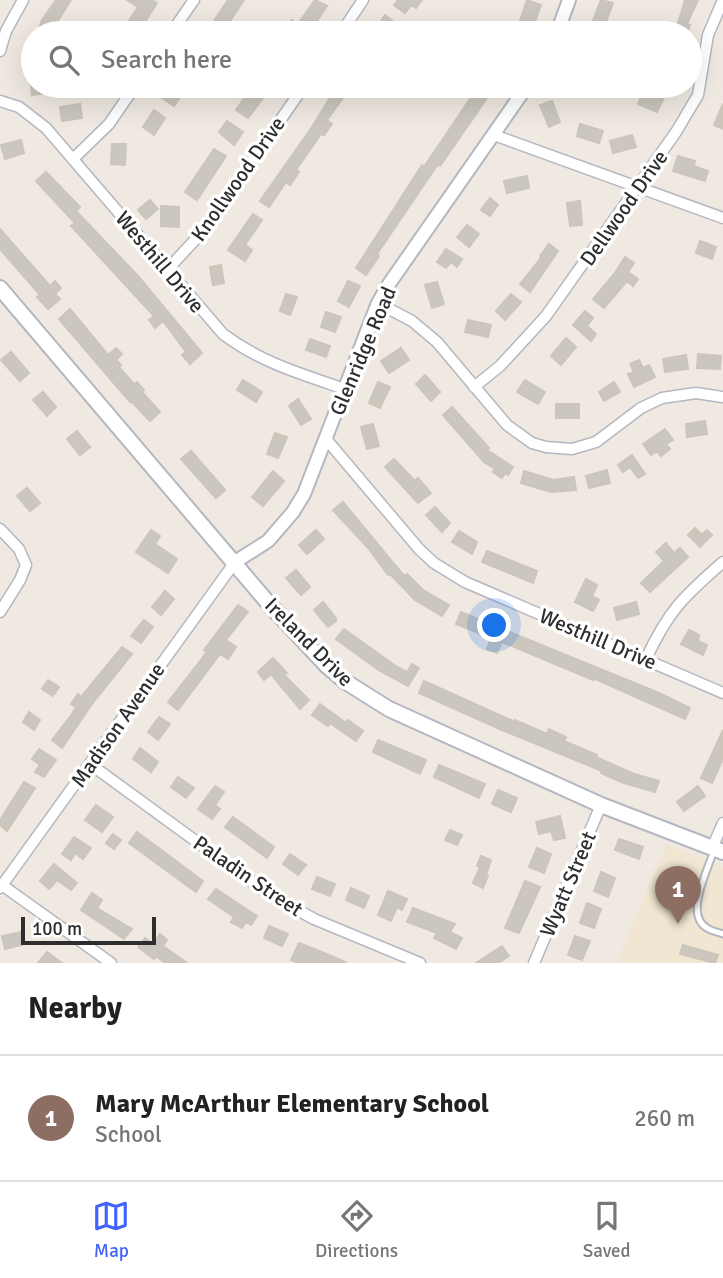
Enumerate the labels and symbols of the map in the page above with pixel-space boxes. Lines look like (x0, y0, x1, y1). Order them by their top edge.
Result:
street label: Knollwood Drive (185, 112, 291, 246)
street label: Dellwood Drive (574, 145, 674, 271)
street label: Westhill Drive (110, 206, 210, 318)
street label: Glenridge Road (324, 283, 402, 419)
street label: Ireland Drive (259, 592, 359, 692)
street label: Westhill Drive (535, 603, 661, 675)
your location (477, 608, 511, 642)
street label: Madison Avenue (65, 658, 171, 792)
street label: Wyatt Street (534, 827, 602, 941)
street label: Paladin Street (188, 830, 308, 922)
pin: 1 (655, 866, 701, 924)
scale bar (21, 914, 156, 946)

